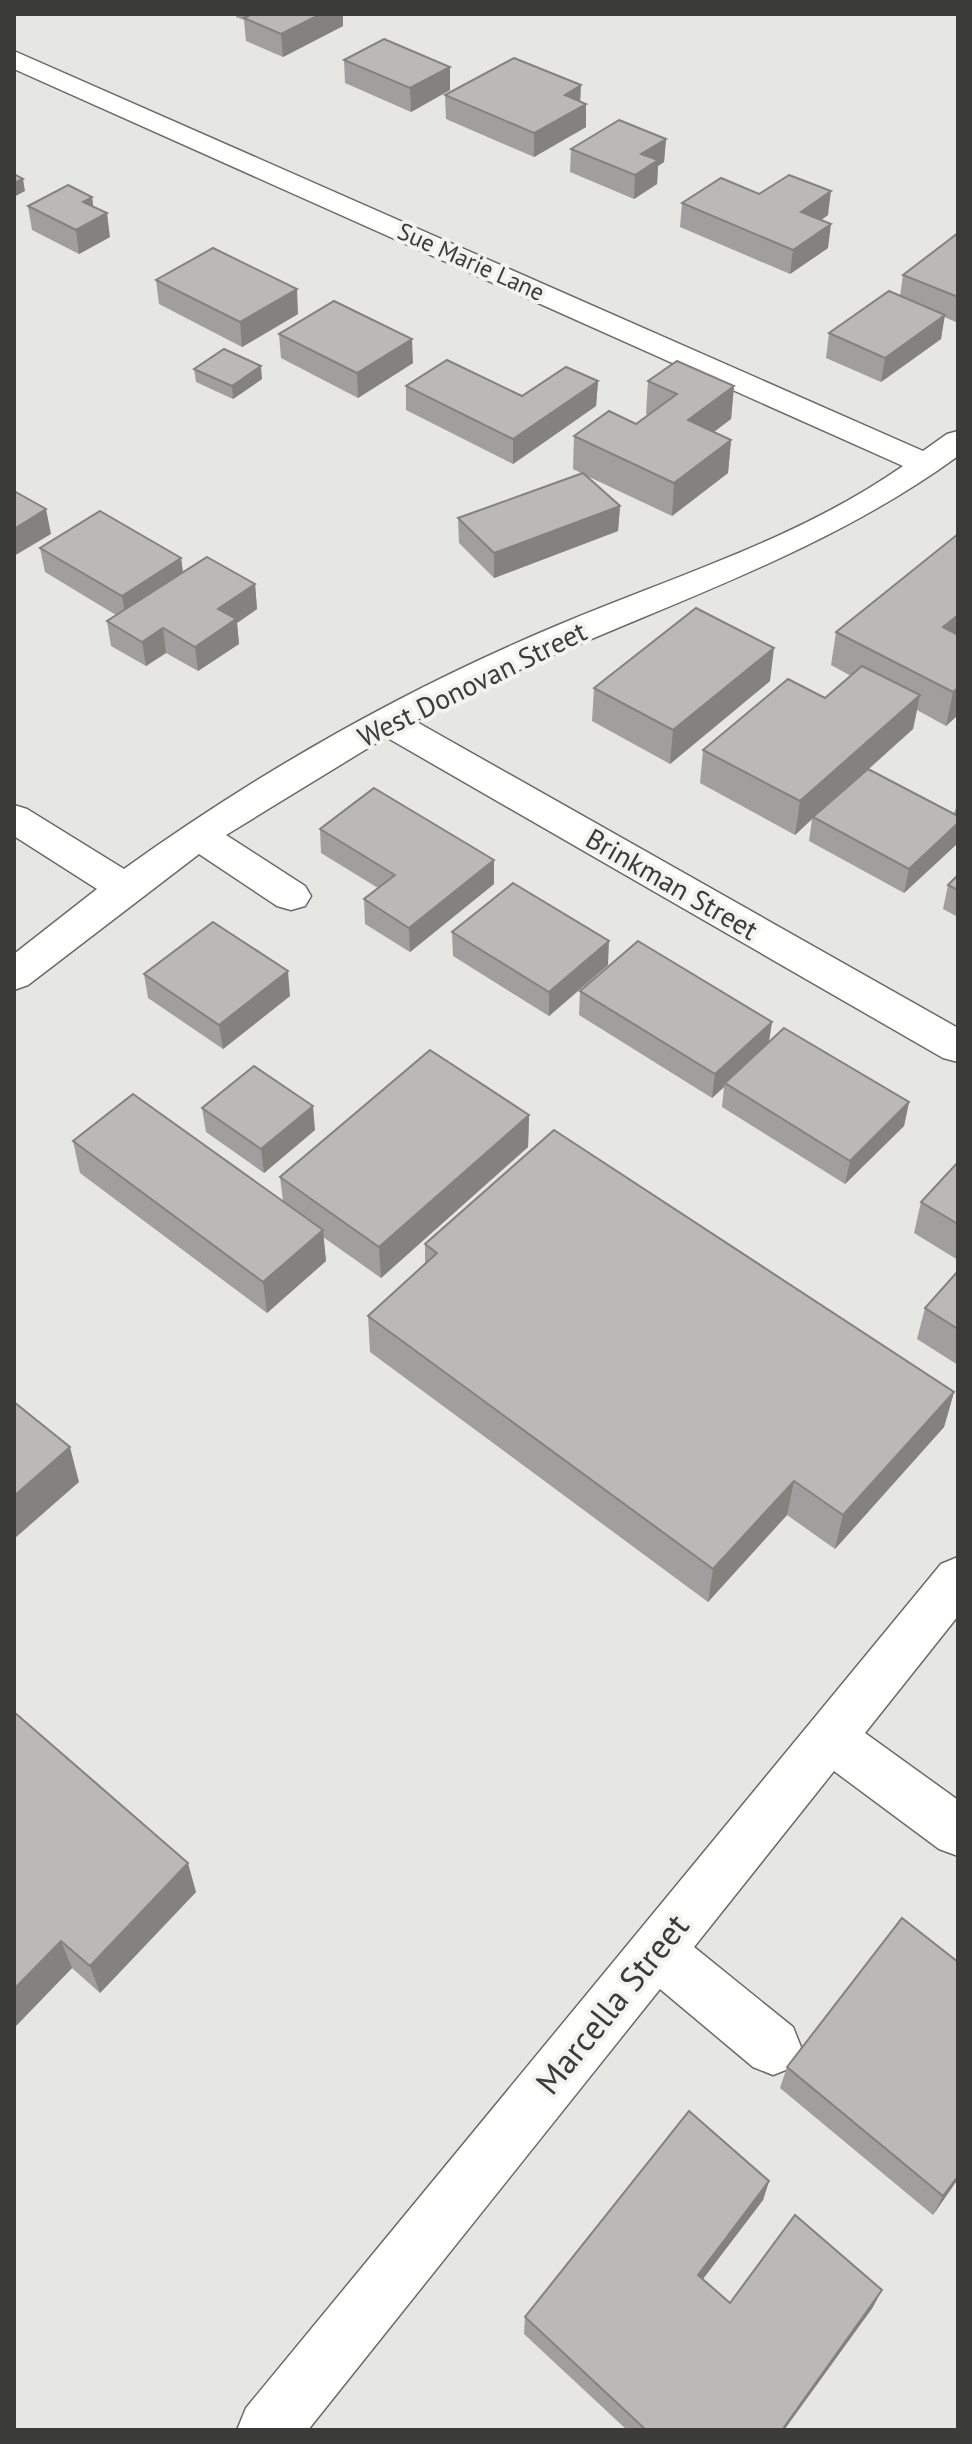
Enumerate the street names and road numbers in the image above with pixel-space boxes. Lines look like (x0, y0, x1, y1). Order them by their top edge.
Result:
street label: Sue Marie Lane (393, 215, 549, 308)
street label: West Donovan Street (351, 612, 593, 755)
street label: Brinkman Street (579, 819, 766, 948)
street label: Marcella Street (525, 1904, 698, 2103)

